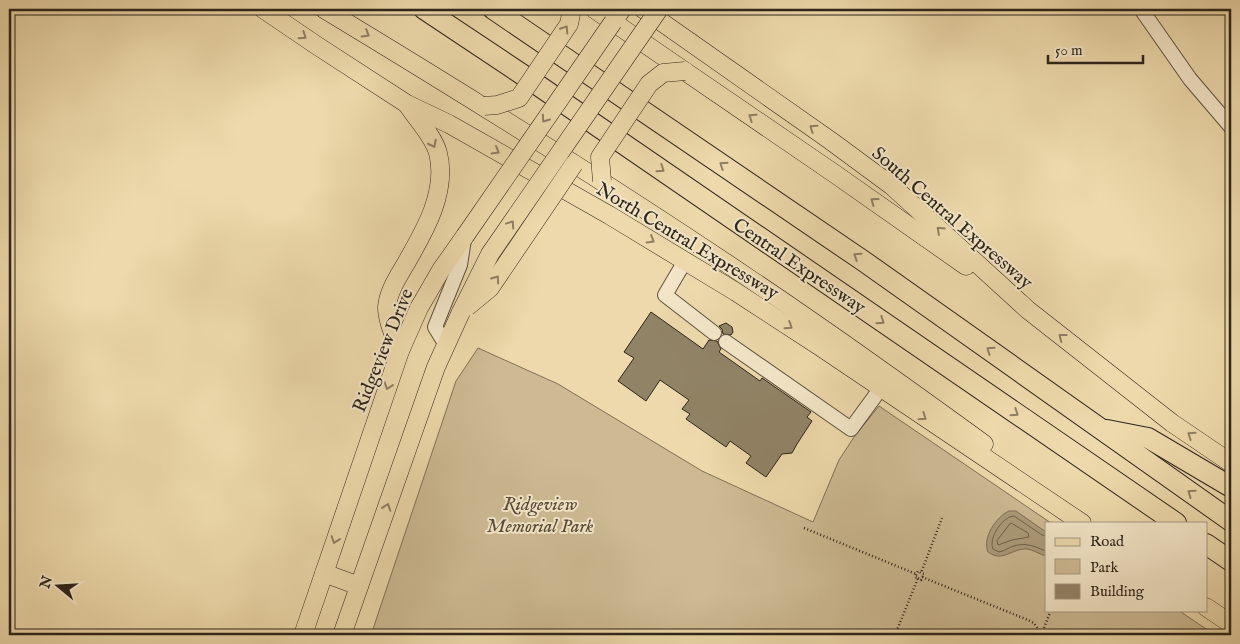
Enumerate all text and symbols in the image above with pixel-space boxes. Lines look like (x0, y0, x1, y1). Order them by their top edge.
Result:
one-way arrow (559, 26, 568, 35)
one-way arrow (360, 28, 369, 38)
one-way arrow (297, 30, 307, 39)
scale bar (1048, 32, 1142, 64)
text: 50 m (1055, 41, 1083, 60)
one-way arrow (542, 113, 551, 123)
one-way arrow (748, 113, 757, 123)
one-way arrow (809, 125, 819, 134)
one-way arrow (427, 139, 437, 148)
street label: South Central Expressway (866, 142, 1038, 295)
one-way arrow (491, 145, 500, 155)
one-way arrow (719, 162, 729, 171)
one-way arrow (656, 163, 665, 173)
street label: North Central Expressway (591, 178, 783, 306)
one-way arrow (870, 198, 879, 207)
street label: Central Expressway (728, 213, 870, 320)
one-way arrow (505, 220, 514, 230)
one-way arrow (936, 227, 945, 236)
one-way arrow (645, 234, 654, 244)
one-way arrow (853, 253, 863, 262)
one-way arrow (490, 275, 499, 285)
street label: Ridgeview Drive (348, 285, 420, 416)
one-way arrow (876, 315, 885, 324)
one-way arrow (783, 320, 792, 329)
one-way arrow (1059, 334, 1068, 342)
one-way arrow (986, 347, 996, 356)
one-way arrow (384, 381, 394, 390)
one-way arrow (1010, 407, 1019, 416)
one-way arrow (918, 411, 927, 420)
one-way arrow (1187, 432, 1196, 442)
one-way arrow (1188, 490, 1197, 499)
park label: Ridgeview Memorial Park (487, 493, 594, 539)
one-way arrow (381, 503, 391, 512)
legend (1045, 522, 1208, 612)
text: Road (1090, 532, 1125, 551)
one-way arrow (331, 535, 341, 543)
text: Park (1090, 558, 1120, 577)
north arrow (32, 562, 82, 612)
text: N (36, 574, 57, 592)
text: Building (1090, 582, 1145, 601)

